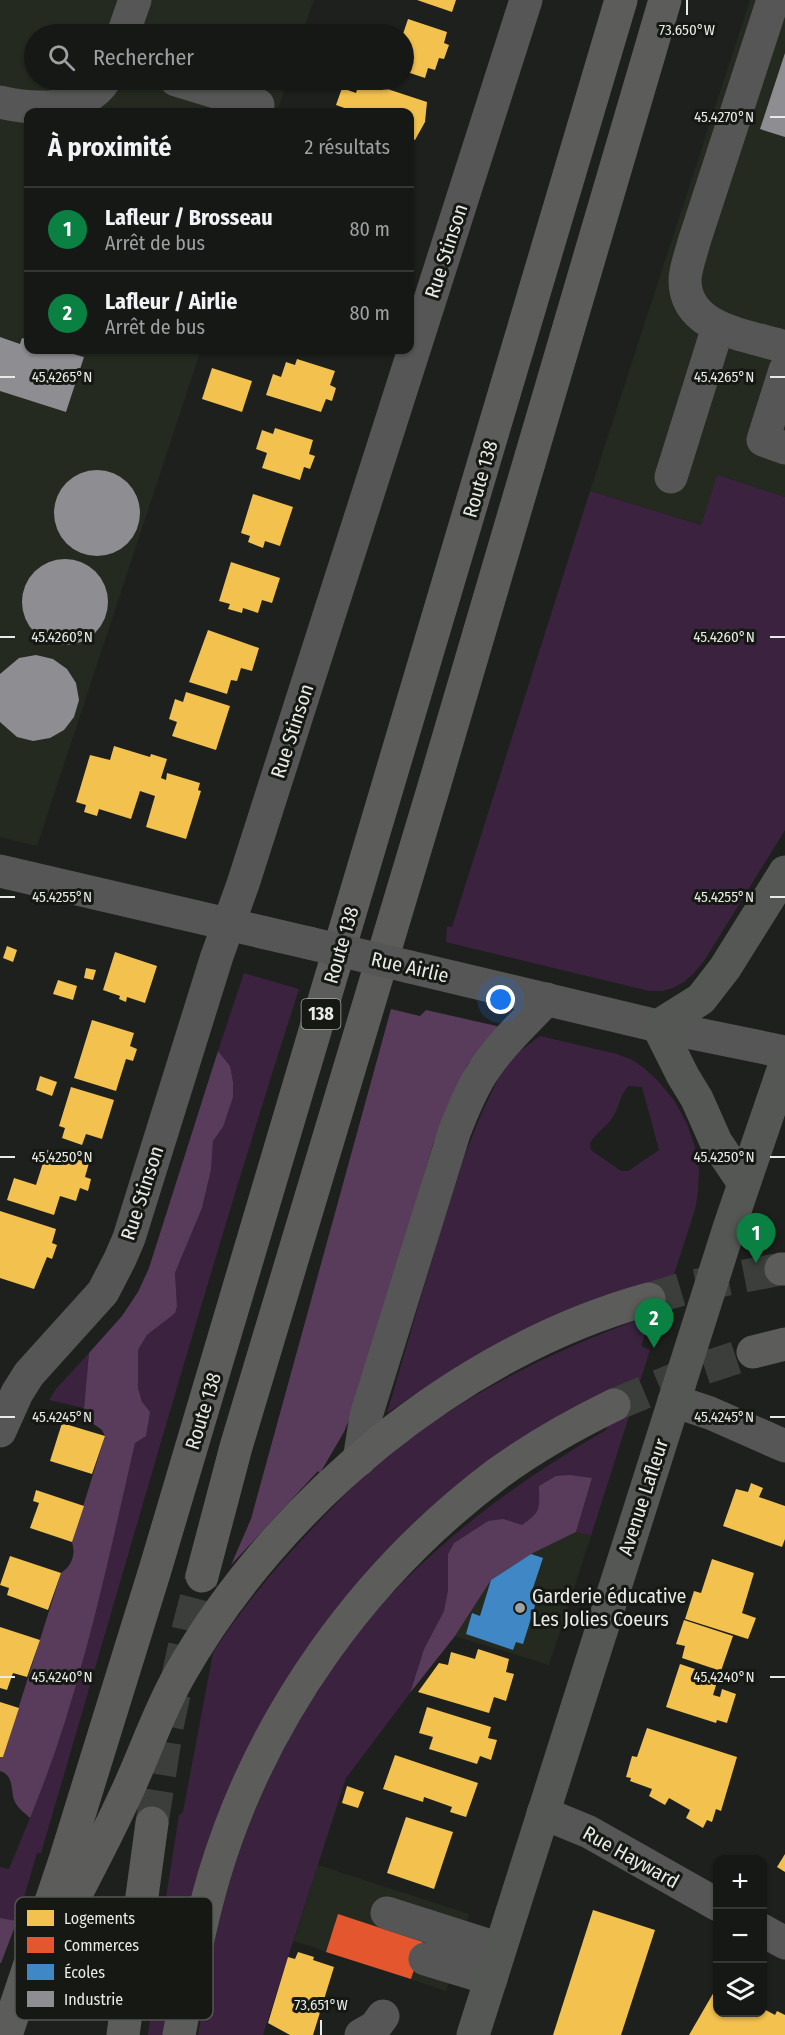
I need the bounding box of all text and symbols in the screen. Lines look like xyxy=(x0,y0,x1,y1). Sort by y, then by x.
text: 73.650°W xyxy=(659,21,715,39)
search box xyxy=(24,24,414,90)
icon: search xyxy=(45,41,78,74)
text: Rechercher xyxy=(93,44,194,71)
text: 45.4270°N xyxy=(694,108,754,126)
text: À proximité xyxy=(48,132,171,163)
text: 2 résultats xyxy=(305,135,390,159)
street label: Rue Stinson xyxy=(420,201,472,301)
text: Lafleur / Brosseau xyxy=(105,204,273,231)
text: 1 xyxy=(63,217,72,241)
text: 80 m xyxy=(350,217,390,241)
text: Arrêt de bus xyxy=(105,231,205,255)
text: Lafleur / Airlie xyxy=(105,288,237,315)
text: 2 xyxy=(63,301,72,325)
text: 80 m xyxy=(350,301,390,325)
text: Arrêt de bus xyxy=(105,315,205,339)
text: 45.4265°N xyxy=(32,368,92,386)
text: 45.4265°N xyxy=(694,368,754,386)
street label: Route 138 xyxy=(458,438,502,520)
text: 45.4260°N xyxy=(31,628,93,646)
text: 45.4260°N xyxy=(693,628,755,646)
street label: Rue Stinson xyxy=(266,681,318,781)
text: 45.4255°N xyxy=(32,888,92,906)
text: 45.4255°N xyxy=(694,888,754,906)
street label: Route 138 xyxy=(319,904,363,986)
street label: Rue Airlie xyxy=(369,946,451,988)
your location xyxy=(486,985,515,1014)
road number: 138 xyxy=(302,999,340,1029)
street label: Rue Stinson xyxy=(116,1143,168,1243)
text: 45.4250°N xyxy=(31,1148,93,1166)
text: 45.4250°N xyxy=(693,1148,755,1166)
pin: 1 xyxy=(736,1214,776,1263)
pin: 2 xyxy=(634,1298,674,1348)
street label: Route 138 xyxy=(180,1370,226,1452)
text: 45.4245°N xyxy=(32,1408,92,1426)
text: 45.4245°N xyxy=(694,1408,754,1426)
street label: Avenue Lafleur xyxy=(613,1436,673,1558)
place label: Garderie éducative Les Jolies Coeurs xyxy=(532,1584,686,1631)
marker: Garderie éducative Les Jolies Coeurs xyxy=(513,1601,527,1615)
text: 45.4240°N xyxy=(31,1668,93,1686)
text: 45.4240°N xyxy=(693,1668,755,1686)
street label: Rue Hayward xyxy=(579,1821,683,1893)
map controls xyxy=(713,1855,767,2017)
button: + xyxy=(713,1855,767,1909)
legend xyxy=(15,1897,213,2020)
text: Logements xyxy=(64,1909,135,1928)
button: − xyxy=(713,1909,767,1963)
text: Commerces xyxy=(64,1936,139,1955)
text: Écoles xyxy=(64,1963,105,1982)
button: layers xyxy=(713,1963,767,2017)
text: Industrie xyxy=(64,1990,123,2009)
text: 73.651°W xyxy=(294,1996,348,2014)

